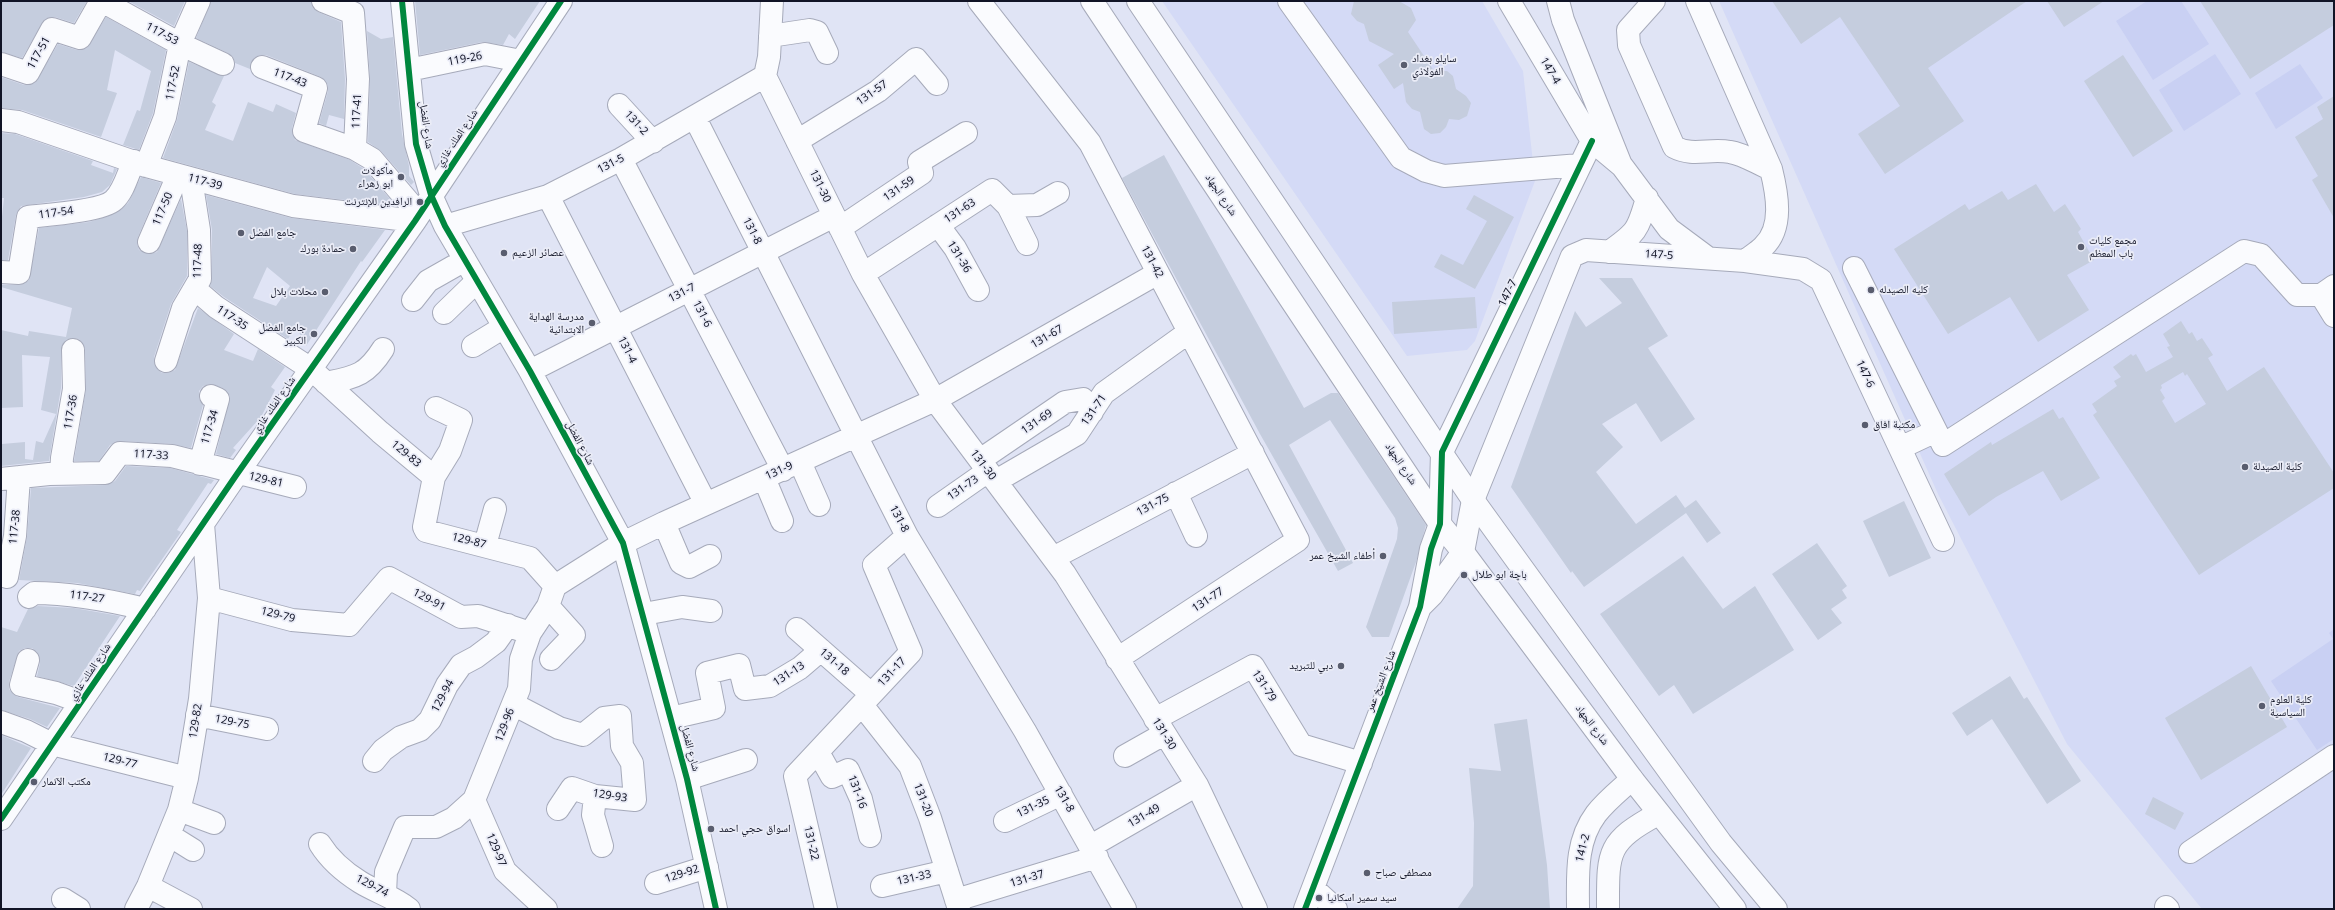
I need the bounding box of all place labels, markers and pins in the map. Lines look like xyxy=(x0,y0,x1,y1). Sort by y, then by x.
place label: سايلو بغداد الفولاذي xyxy=(1412,52,1456,78)
marker: سايلو بغداد الفولاذي xyxy=(1399,60,1409,70)
place label: مأكولات ابو زهراء xyxy=(358,164,393,190)
marker: مأكولات ابو زهراء xyxy=(396,172,406,182)
place label: الرافدين للإنترنت xyxy=(345,195,412,209)
marker: الرافدين للإنترنت xyxy=(415,197,425,207)
place label: جامع الفضل xyxy=(249,226,296,240)
marker: جامع الفضل xyxy=(236,228,246,238)
place label: مجمع كليات باب المعظم xyxy=(2089,234,2136,260)
place label: حمادة بورك xyxy=(300,242,345,256)
marker: مجمع كليات باب المعظم xyxy=(2076,242,2086,252)
marker: حمادة بورك xyxy=(348,244,358,254)
place label: عصائر الزعيم xyxy=(512,246,564,260)
marker: عصائر الزعيم xyxy=(499,248,509,258)
place label: كليه الصيدله xyxy=(1879,283,1928,297)
place label: محلات بلال xyxy=(270,285,317,299)
marker: كليه الصيدله xyxy=(1866,285,1876,295)
marker: محلات بلال xyxy=(320,287,330,297)
place label: مدرسة الهداية الابتدائية xyxy=(529,310,584,336)
marker: مدرسة الهداية الابتدائية xyxy=(587,318,597,328)
place label: جامع الفضل الكبير xyxy=(259,321,306,347)
marker: جامع الفضل الكبير xyxy=(309,329,319,339)
place label: مكتبة افاق xyxy=(1873,418,1915,432)
marker: مكتبة افاق xyxy=(1860,420,1870,430)
place label: كلية الصيدلة xyxy=(2253,460,2302,474)
marker: كلية الصيدلة xyxy=(2240,462,2250,472)
place label: أطفاء الشيخ عمر xyxy=(1309,549,1375,563)
marker: أطفاء الشيخ عمر xyxy=(1378,551,1388,561)
place label: باچة ابو طلال xyxy=(1472,568,1527,582)
marker: باچة ابو طلال xyxy=(1459,570,1469,580)
place label: دبي للتبريد xyxy=(1289,659,1333,673)
marker: دبي للتبريد xyxy=(1336,661,1346,671)
place label: كلية العلوم السياسية xyxy=(2270,693,2312,719)
marker: كلية العلوم السياسية xyxy=(2257,701,2267,711)
place label: مكتب الآنمار xyxy=(42,775,91,789)
marker: مكتب الآنمار xyxy=(29,777,39,787)
place label: اسواق حجي احمد xyxy=(719,822,791,836)
marker: اسواق حجي احمد xyxy=(706,824,716,834)
place label: مصطفى صباح xyxy=(1375,866,1432,880)
marker: مصطفى صباح xyxy=(1362,868,1372,878)
place label: سيد سمير اسكانيا xyxy=(1327,891,1397,905)
marker: سيد سمير اسكانيا xyxy=(1314,893,1324,903)

